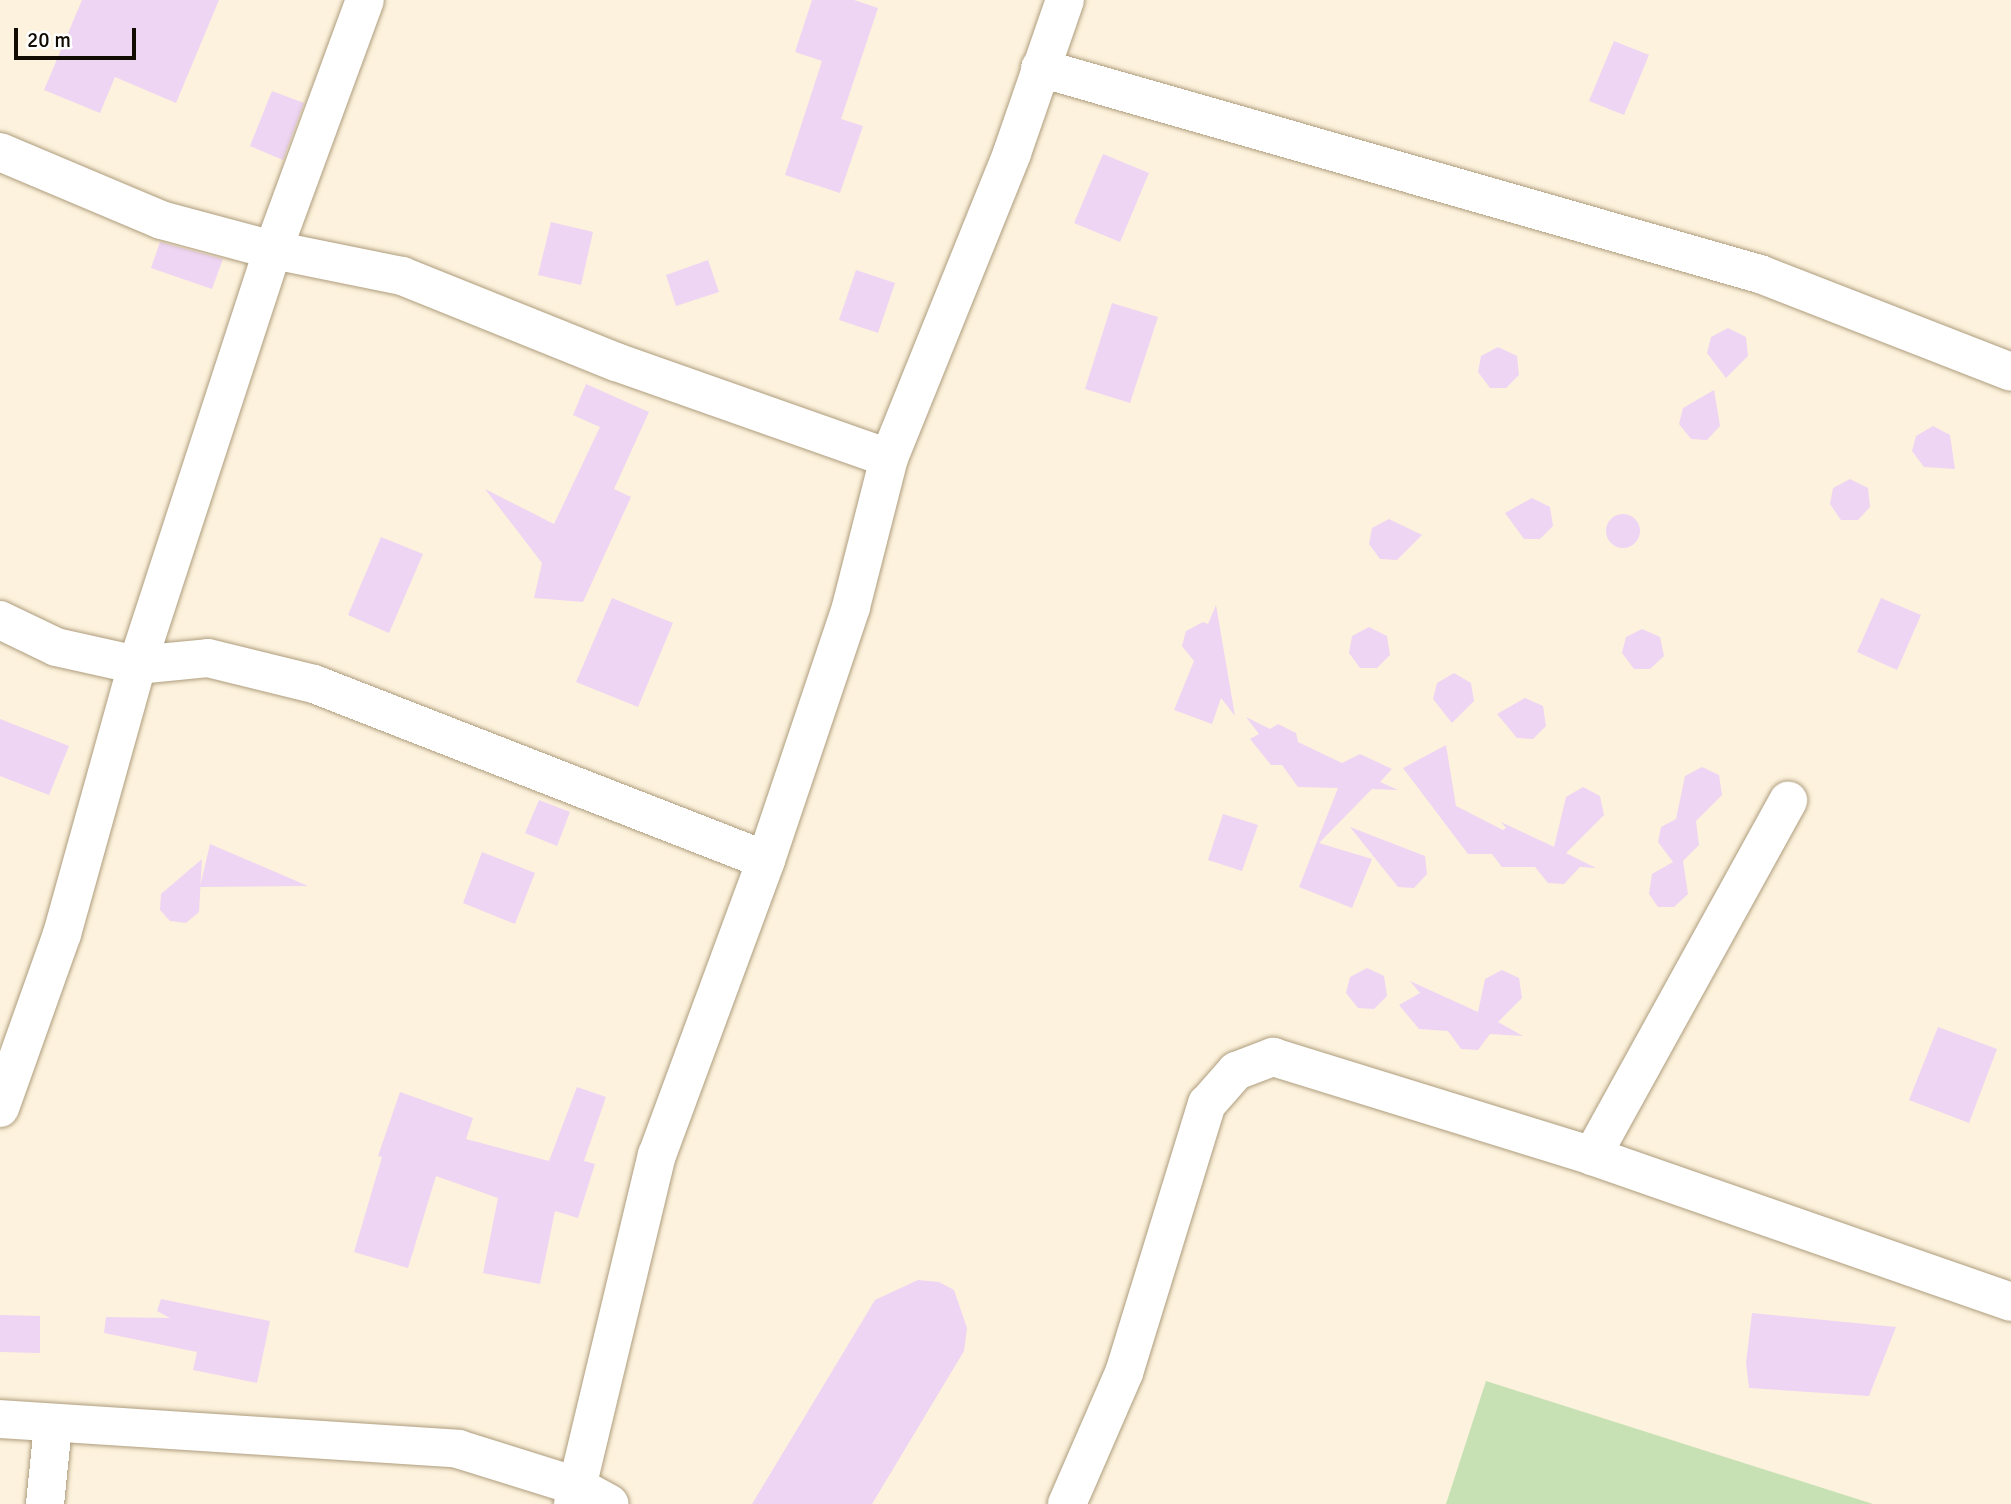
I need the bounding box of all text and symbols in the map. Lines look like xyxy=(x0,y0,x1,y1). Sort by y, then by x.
scale bar xyxy=(18,14,140,58)
text: 20 m xyxy=(27,27,71,53)

